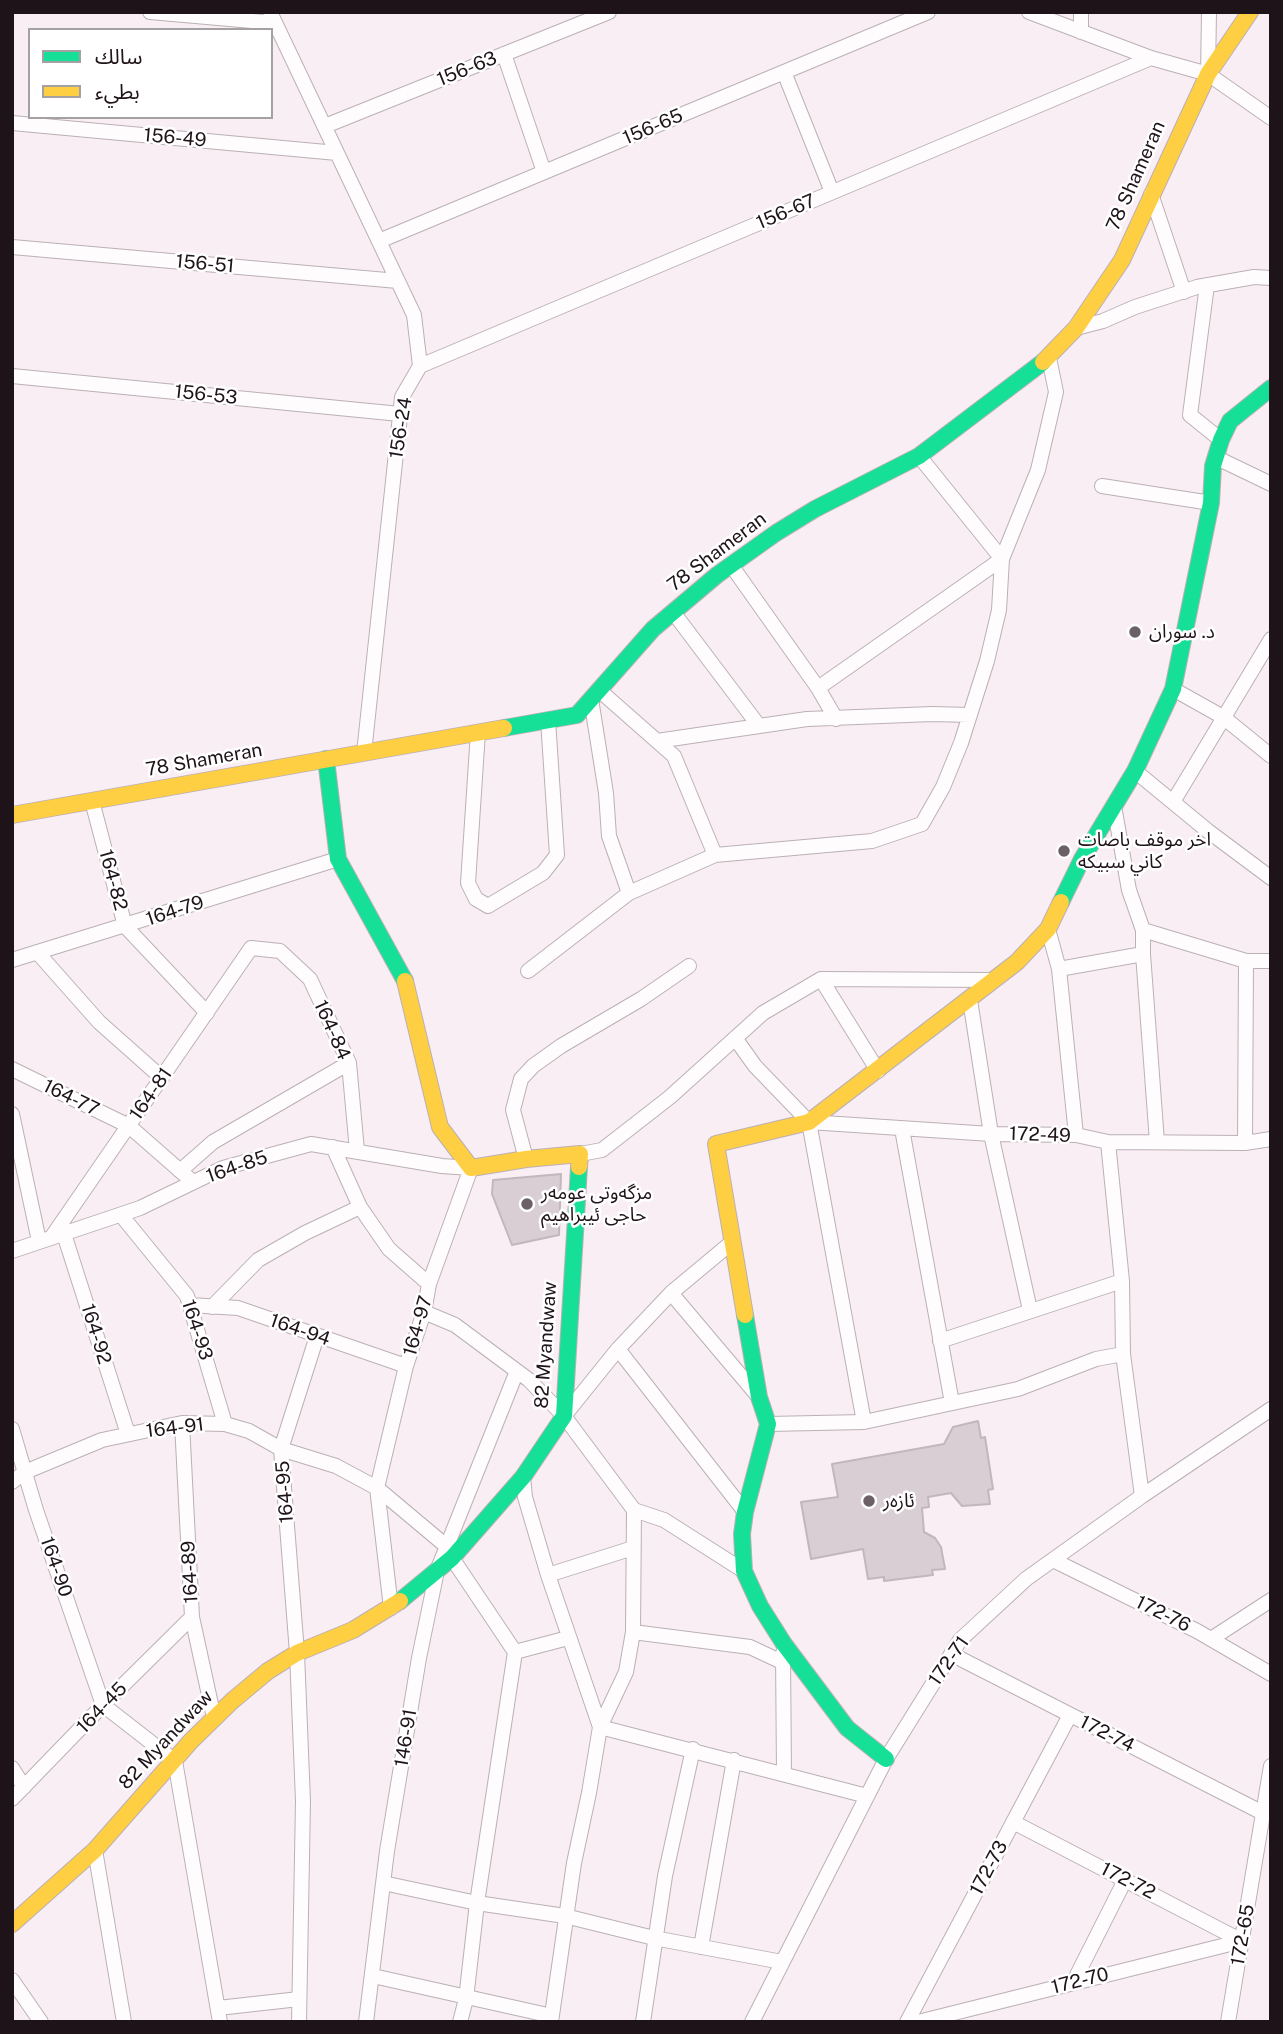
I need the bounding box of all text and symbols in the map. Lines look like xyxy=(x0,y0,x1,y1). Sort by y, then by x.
legend xyxy=(28,28,273,119)
text: سالك xyxy=(95,44,142,69)
street label: 156-63 xyxy=(434,47,500,91)
text: بطيء xyxy=(95,79,140,104)
street label: 156-65 xyxy=(620,104,686,150)
street label: 78 Shameran xyxy=(1102,118,1170,234)
street label: 156-49 xyxy=(143,124,207,152)
street label: 156-67 xyxy=(753,189,819,235)
street label: 156-51 xyxy=(175,250,235,278)
street label: 156-53 xyxy=(173,380,239,410)
street label: 156-24 xyxy=(385,396,417,460)
street label: 78 Shameran xyxy=(663,507,771,597)
place label: د. سوران xyxy=(1149,621,1215,643)
marker: د. سوران xyxy=(1127,624,1143,640)
street label: 78 Shameran xyxy=(144,739,264,781)
place label: اخر موقف باصات كاني سبيكه xyxy=(1078,829,1211,873)
marker: اخر موقف باصات كاني سبيكه xyxy=(1056,843,1072,859)
street label: 164-82 xyxy=(94,847,132,913)
street label: 164-79 xyxy=(143,891,207,931)
street label: 164-84 xyxy=(309,997,355,1063)
street label: 164-81 xyxy=(125,1063,177,1125)
street label: 164-77 xyxy=(39,1075,103,1121)
street label: 172-49 xyxy=(1009,1123,1071,1147)
street label: 164-85 xyxy=(203,1146,271,1188)
place label: مزگەوتی عومەر حاجی ئیبراهیم xyxy=(541,1182,652,1226)
marker: مزگەوتی عومەر حاجی ئیبراهیم xyxy=(519,1196,535,1212)
street label: 82 Myandwaw xyxy=(530,1281,562,1409)
street label: 164-97 xyxy=(399,1293,437,1359)
street label: 164-93 xyxy=(177,1297,217,1363)
street label: 164-92 xyxy=(76,1301,116,1367)
street label: 164-94 xyxy=(267,1309,333,1351)
street label: 164-91 xyxy=(145,1413,205,1443)
street label: 164-95 xyxy=(271,1460,299,1524)
place label: ئازەر xyxy=(883,1490,915,1512)
marker: ئازەر xyxy=(861,1493,877,1509)
street label: 164-90 xyxy=(35,1534,77,1600)
street label: 164-89 xyxy=(177,1540,203,1604)
street label: 172-76 xyxy=(1132,1591,1194,1637)
street label: 172-71 xyxy=(924,1632,974,1690)
street label: 164-45 xyxy=(72,1678,132,1738)
street label: 82 Myandwaw xyxy=(114,1686,218,1794)
street label: 146-91 xyxy=(390,1707,422,1769)
street label: 172-74 xyxy=(1076,1711,1138,1757)
street label: 172-73 xyxy=(965,1837,1013,1899)
street label: 172-72 xyxy=(1097,1858,1159,1904)
street label: 172-65 xyxy=(1226,1903,1260,1967)
street label: 172-70 xyxy=(1049,1963,1111,1999)

